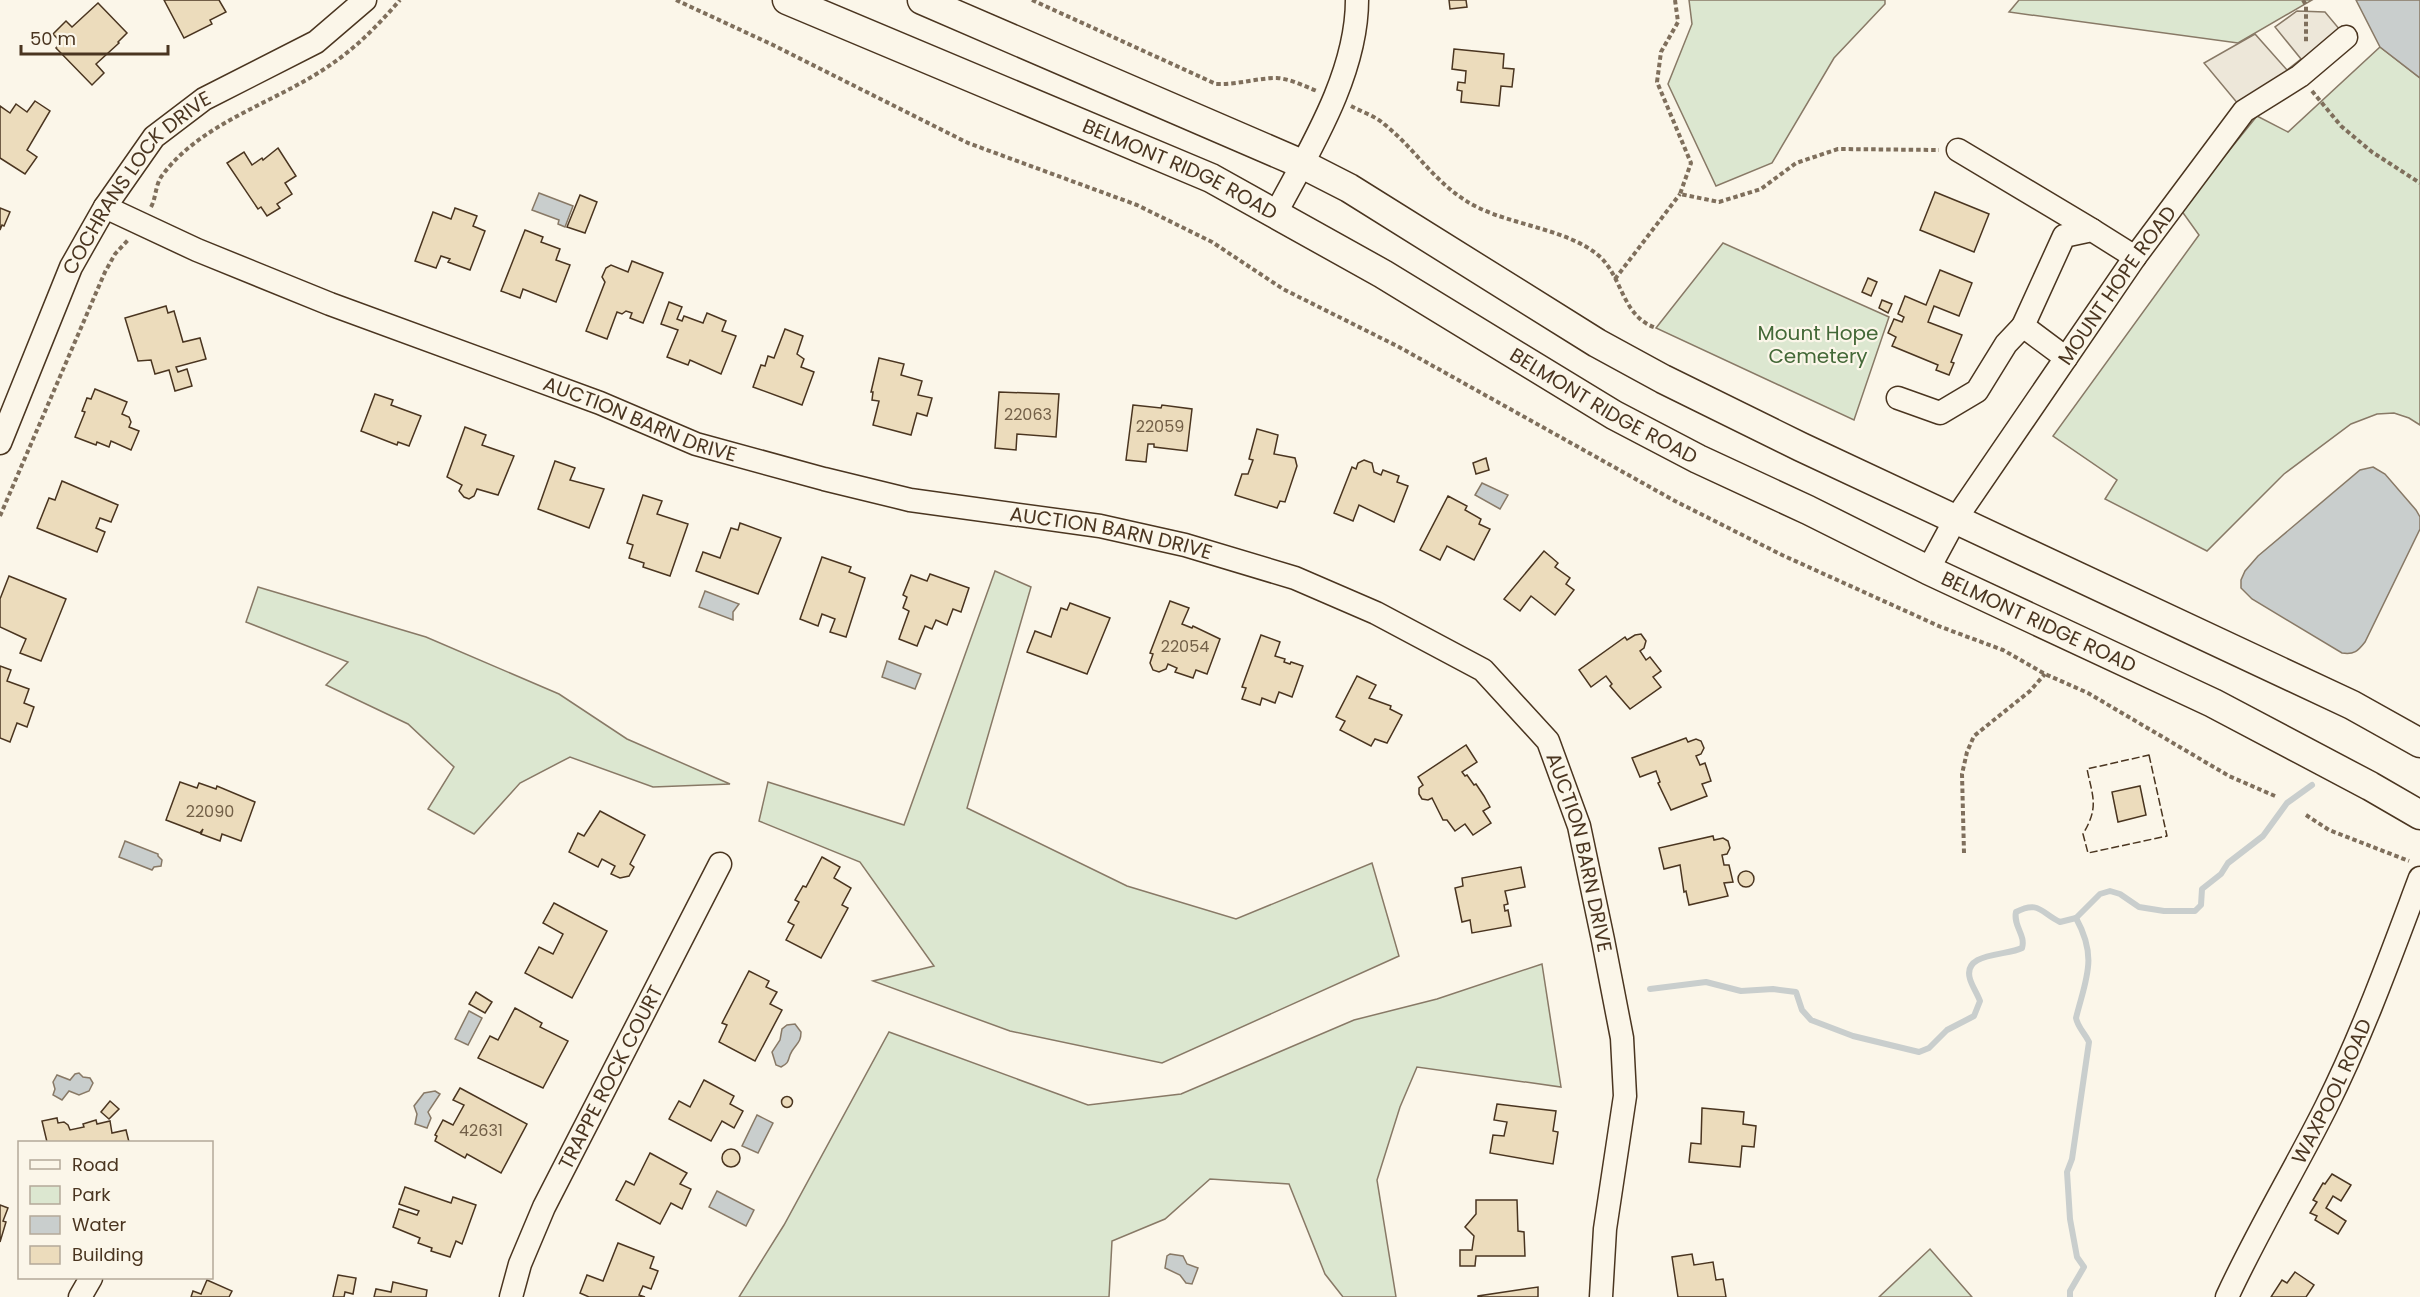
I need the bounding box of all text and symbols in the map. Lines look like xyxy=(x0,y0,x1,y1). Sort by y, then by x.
scale bar xyxy=(21,18,168,56)
text: 50 m xyxy=(30,26,76,51)
street label: COCHRANS LOCK DRIVE xyxy=(56,84,215,280)
street label: BELMONT RIDGE ROAD xyxy=(1078,112,1283,226)
street label: MOUNT HOPE ROAD xyxy=(2051,200,2183,371)
park label: Mount Hope Cemetery xyxy=(1758,319,1878,370)
street label: BELMONT RIDGE ROAD xyxy=(1505,341,1703,470)
street label: AUCTION BARN DRIVE xyxy=(539,369,740,469)
house number: 22063 xyxy=(1004,403,1052,426)
house number: 22059 xyxy=(1136,415,1184,438)
street label: AUCTION BARN DRIVE xyxy=(1008,500,1216,566)
street label: BELMONT RIDGE ROAD xyxy=(1937,564,2141,679)
house number: 22054 xyxy=(1161,635,1209,658)
street label: AUCTION BARN DRIVE xyxy=(1539,749,1619,955)
house number: 22090 xyxy=(186,800,234,823)
street label: TRAPPE ROCK COURT xyxy=(552,980,670,1174)
street label: WAXPOOL ROAD xyxy=(2285,1014,2378,1169)
house number: 42631 xyxy=(459,1119,503,1142)
legend xyxy=(18,1141,213,1279)
text: Road xyxy=(72,1152,119,1177)
text: Park xyxy=(72,1182,111,1207)
text: Water xyxy=(72,1212,126,1237)
text: Building xyxy=(72,1242,144,1267)

